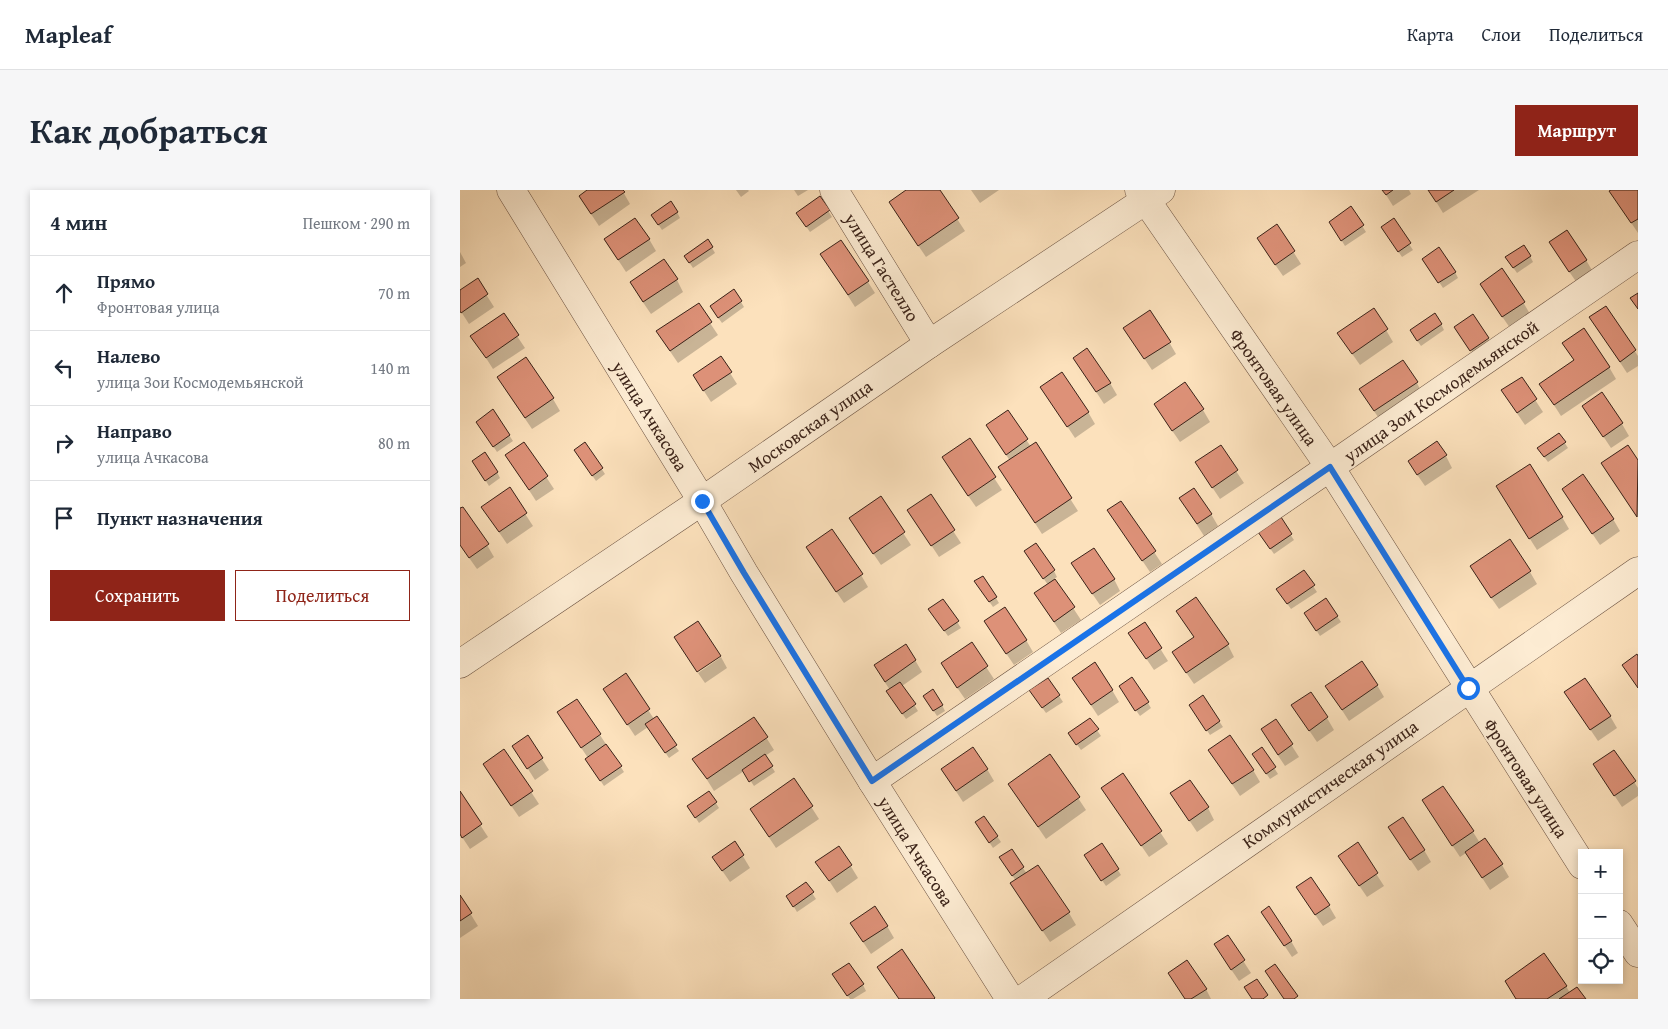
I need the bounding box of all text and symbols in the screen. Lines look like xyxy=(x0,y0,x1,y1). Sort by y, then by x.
text: Mapleaf xyxy=(25,17,112,52)
text: Карта xyxy=(1407,21,1454,48)
text: Слои xyxy=(1482,21,1521,48)
text: Поделиться xyxy=(1549,21,1643,48)
text: Как добраться xyxy=(30,105,268,156)
button: Маршрут xyxy=(1515,105,1638,156)
street label: улица Гастелло xyxy=(837,206,926,327)
text: 4 мин xyxy=(50,207,107,238)
text: Пешком · 290 m xyxy=(303,211,410,235)
text: Прямо xyxy=(97,267,155,295)
icon: ahead xyxy=(50,279,78,307)
text: 70 m xyxy=(378,281,410,305)
text: Фронтовая улица xyxy=(97,295,220,319)
street label: улица Зои Космодемьянской xyxy=(1337,313,1544,469)
street label: Фронтовая улица xyxy=(1223,323,1325,452)
text: Налево xyxy=(97,342,160,370)
icon: left xyxy=(50,354,78,382)
street label: улица Ачкасова xyxy=(605,355,695,477)
text: 140 m xyxy=(370,356,410,380)
text: улица Зои Космодемьянской xyxy=(97,370,304,394)
street label: Московская улица xyxy=(742,373,878,479)
text: Направо xyxy=(97,417,172,445)
icon: right xyxy=(50,429,78,457)
text: 80 m xyxy=(378,431,410,455)
text: улица Ачкасова xyxy=(97,445,209,469)
route end xyxy=(691,490,714,513)
icon: arrive xyxy=(50,504,78,532)
text: Пункт назначения xyxy=(97,504,263,532)
button: Сохранить xyxy=(50,570,225,621)
button: Поделиться xyxy=(235,570,410,621)
route start xyxy=(1457,677,1480,700)
street label: Коммунистическая улица xyxy=(1237,713,1424,855)
street label: Фронтовая улица xyxy=(1477,713,1575,844)
street label: улица Ачкасова xyxy=(871,790,961,912)
map controls xyxy=(1578,849,1623,984)
button: + xyxy=(1578,849,1623,894)
button: − xyxy=(1578,894,1623,939)
button: locate xyxy=(1578,939,1623,984)

